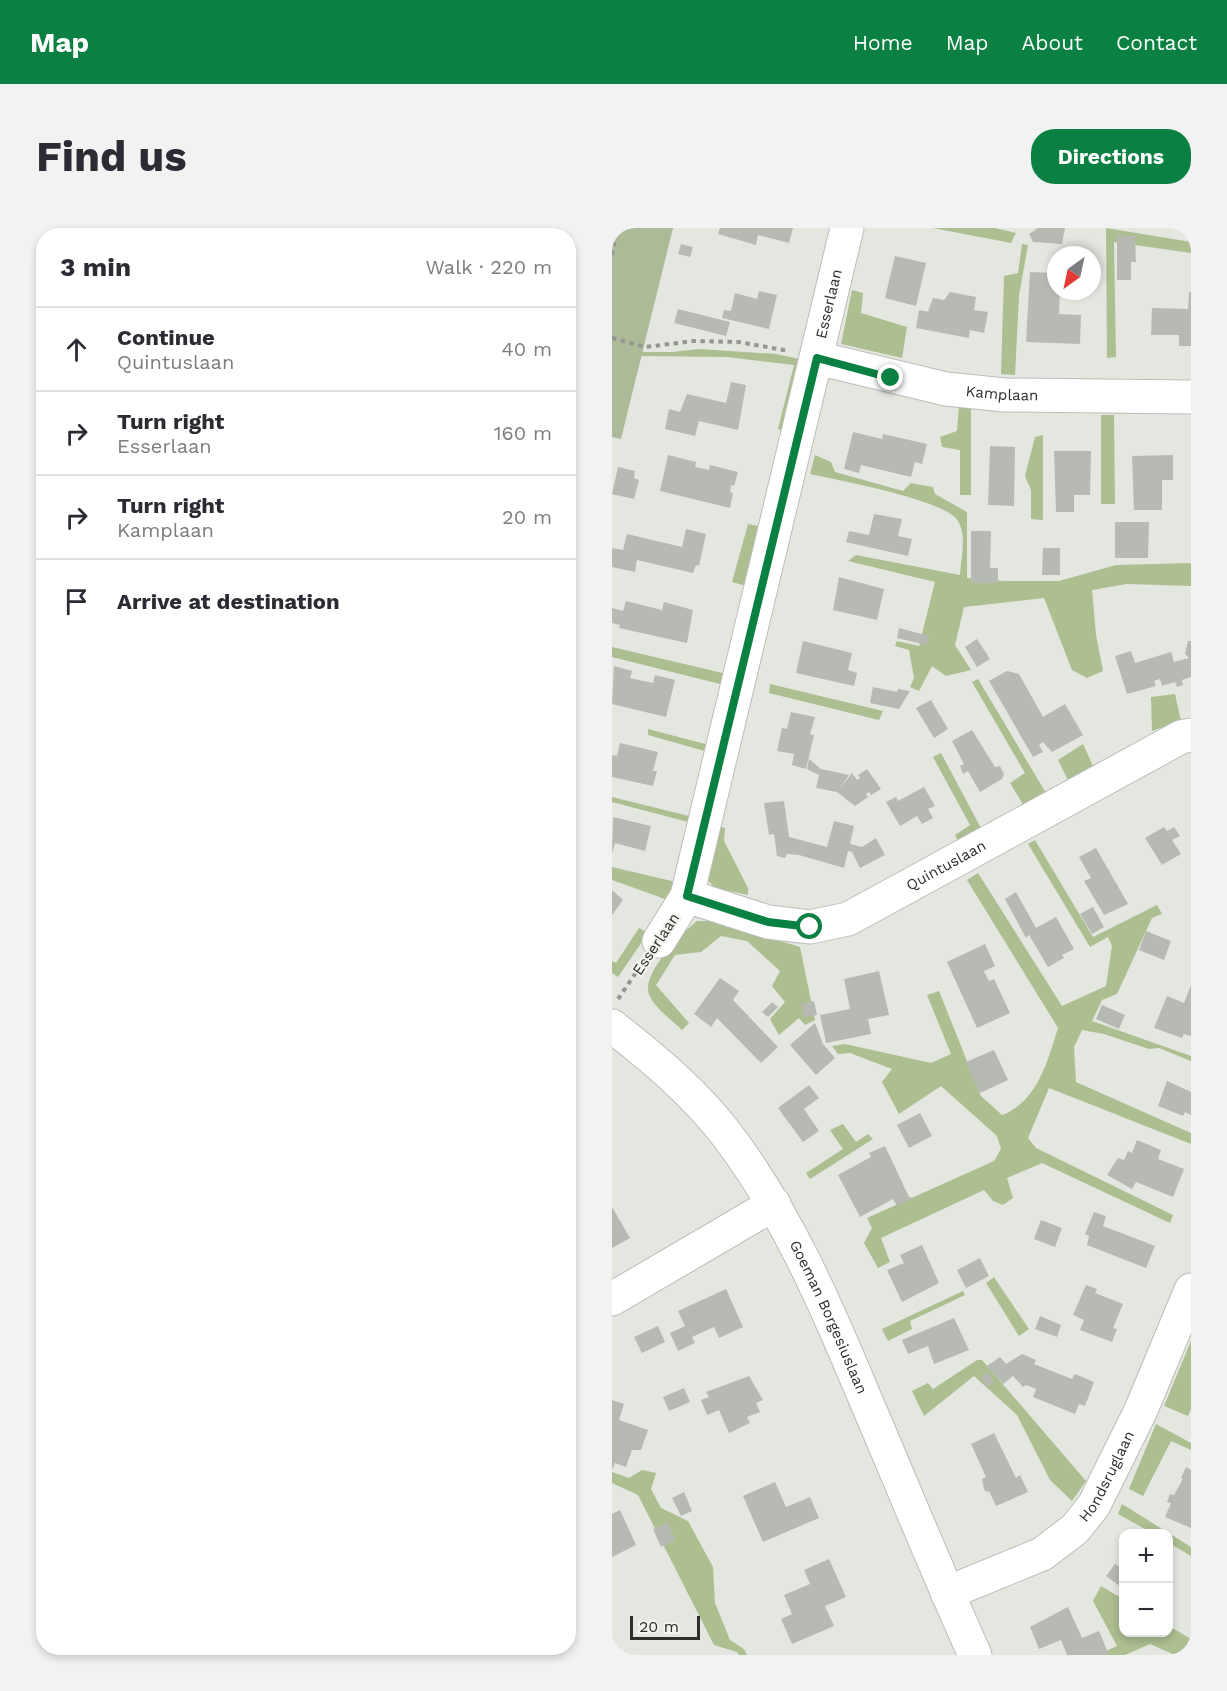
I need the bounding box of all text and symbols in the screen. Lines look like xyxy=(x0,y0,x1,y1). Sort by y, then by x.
text: Map xyxy=(30,26,89,59)
text: Home xyxy=(853,30,913,55)
text: Map xyxy=(946,30,989,55)
text: About xyxy=(1022,30,1083,55)
text: Contact xyxy=(1116,30,1197,55)
button: Directions xyxy=(1031,129,1191,184)
text: Find us xyxy=(36,132,187,181)
north arrow xyxy=(1047,246,1101,300)
text: 3 min xyxy=(60,252,131,282)
text: Walk · 220 m xyxy=(425,255,552,279)
street label: Esserlaan xyxy=(812,267,846,340)
text: Continue xyxy=(117,325,215,350)
icon: ahead xyxy=(60,333,93,366)
text: 40 m xyxy=(501,337,552,361)
text: Quintuslaan xyxy=(117,350,234,374)
route end xyxy=(877,364,903,390)
street label: Kamplaan xyxy=(965,382,1038,404)
text: Turn right xyxy=(117,409,224,434)
icon: right xyxy=(60,417,93,450)
text: 160 m xyxy=(494,421,552,445)
text: Esserlaan xyxy=(117,434,212,458)
text: Turn right xyxy=(117,493,224,518)
icon: right xyxy=(60,501,93,534)
text: 20 m xyxy=(502,505,552,529)
text: Kamplaan xyxy=(117,518,214,542)
icon: arrive xyxy=(60,585,93,618)
text: Arrive at destination xyxy=(117,589,340,614)
street label: Quintuslaan xyxy=(903,836,989,894)
street label: Esserlaan xyxy=(629,910,683,978)
route start xyxy=(796,913,822,939)
street label: Goeman Borgesiuslaan xyxy=(786,1237,871,1397)
street label: Hondsruglaan xyxy=(1075,1428,1138,1526)
map controls xyxy=(1119,1529,1173,1637)
button: + xyxy=(1119,1529,1173,1583)
button: − xyxy=(1119,1583,1173,1637)
scale bar xyxy=(630,1613,700,1640)
text: 20 m xyxy=(639,1617,679,1636)

